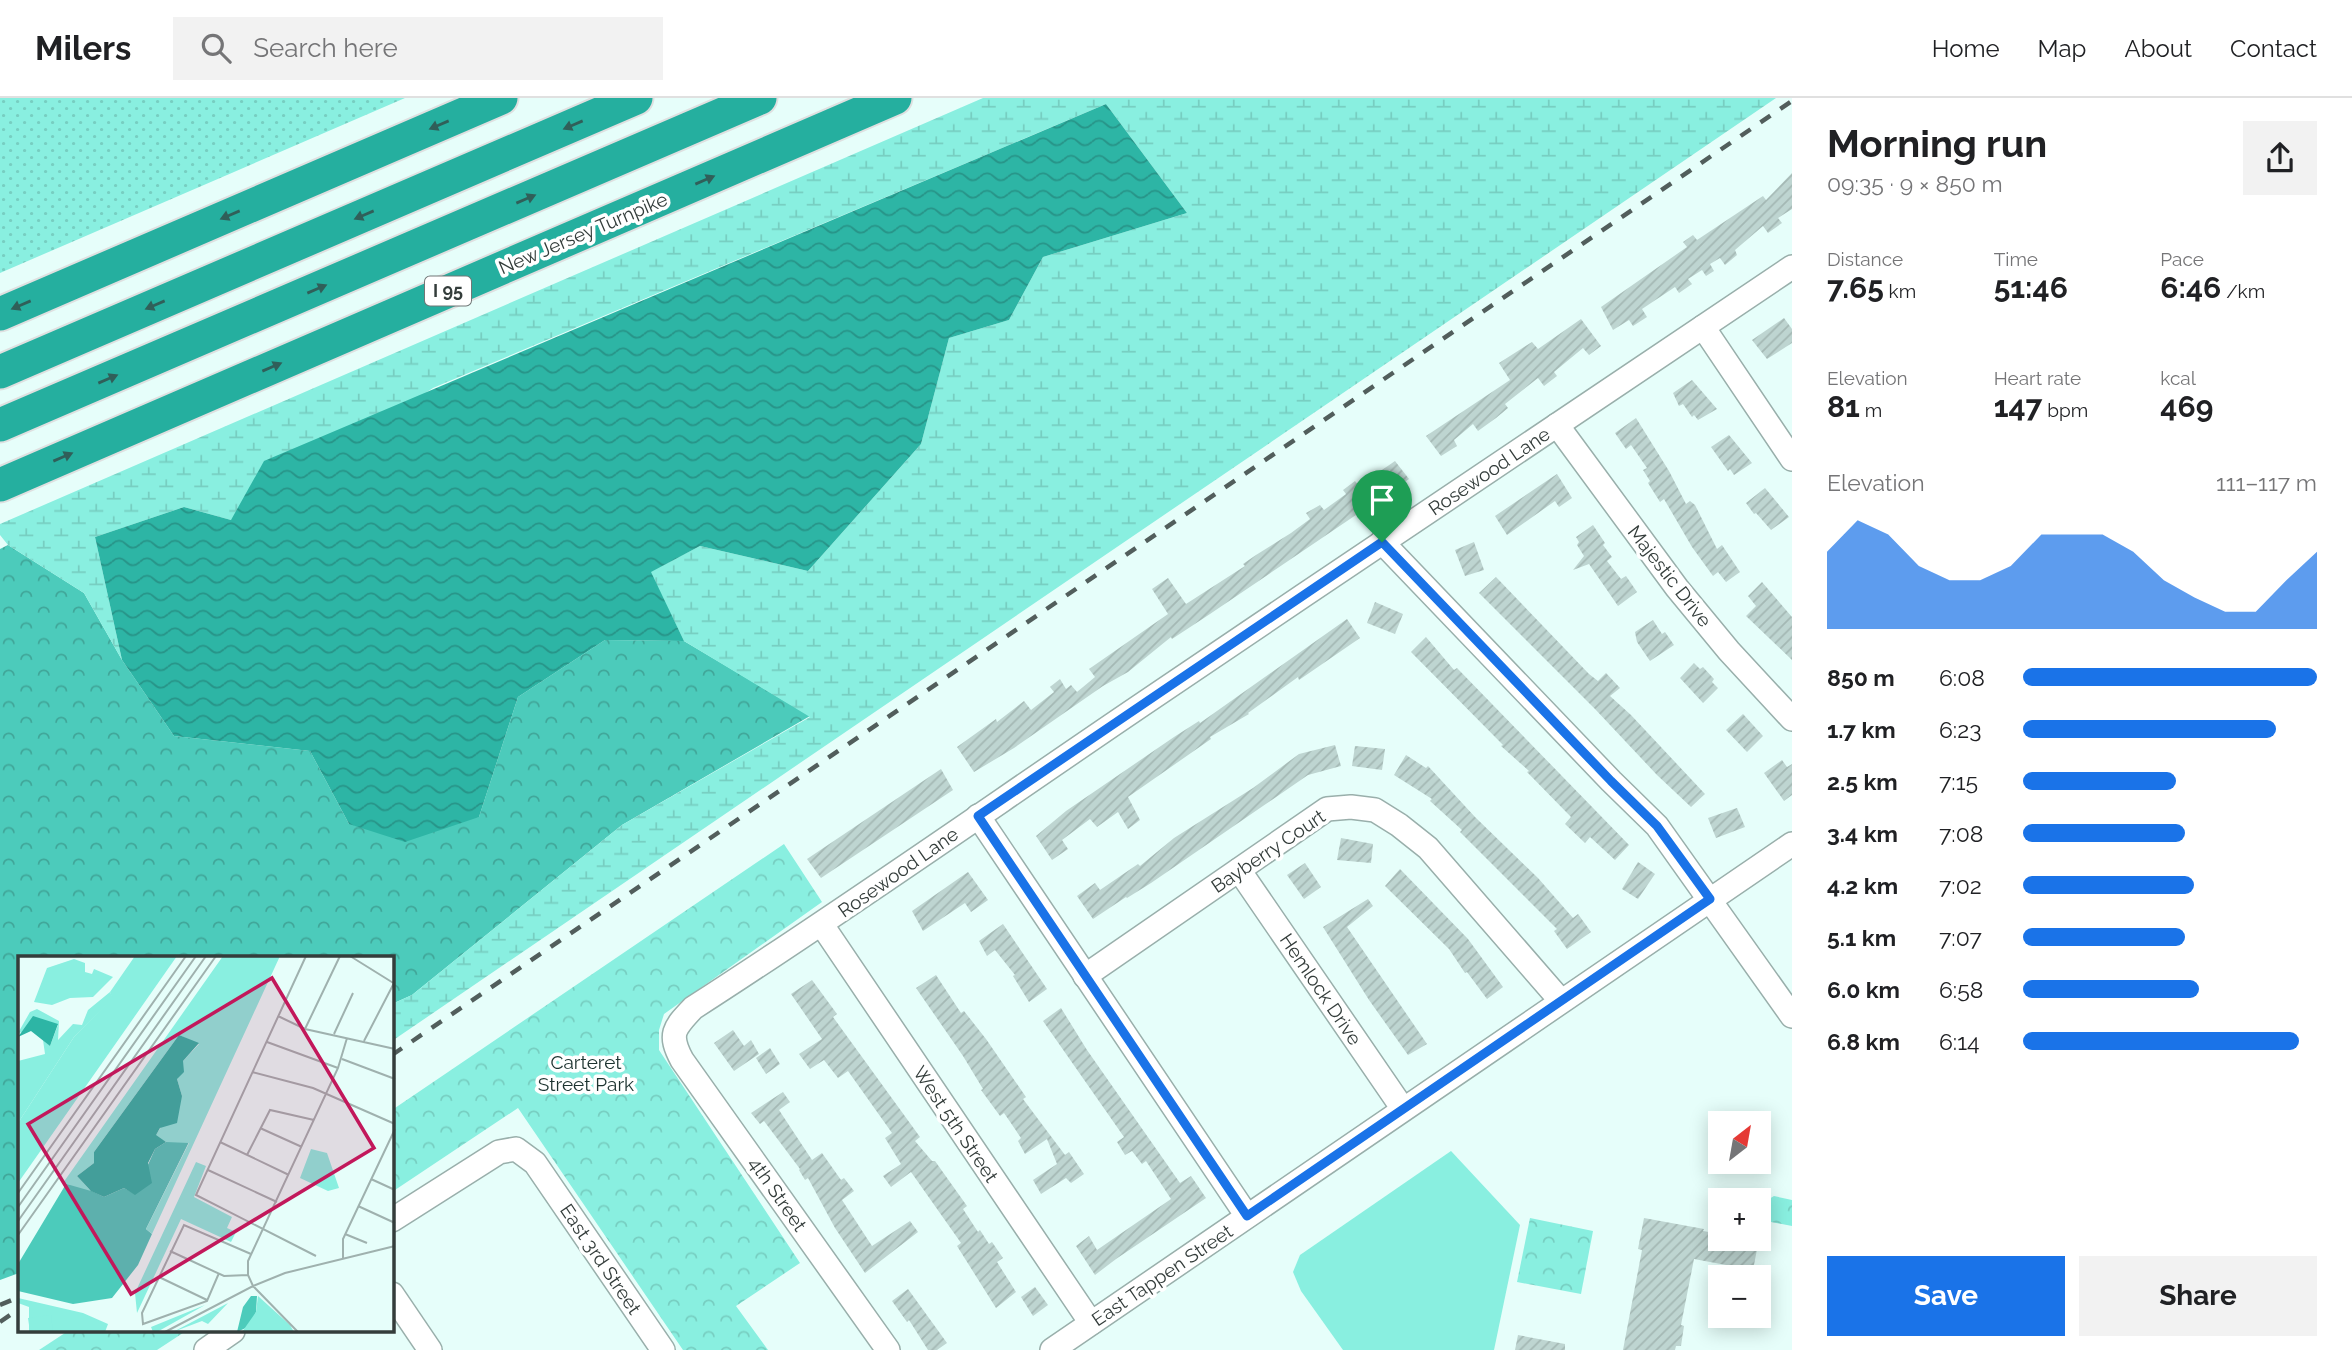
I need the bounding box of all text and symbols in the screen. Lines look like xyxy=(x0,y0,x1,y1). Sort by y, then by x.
search box xyxy=(173,17,663,80)
text: Milers xyxy=(35,29,131,68)
icon: search xyxy=(197,29,235,67)
text: Search here xyxy=(253,33,398,63)
text: Home xyxy=(1932,34,2000,63)
text: Map xyxy=(2038,34,2086,63)
text: About xyxy=(2124,34,2192,63)
text: Contact xyxy=(2230,34,2317,63)
one-way arrow xyxy=(563,119,583,131)
one-way arrow xyxy=(428,120,449,131)
text: Morning run xyxy=(1827,121,2047,166)
button: share xyxy=(2243,121,2317,195)
text: 09:35 · 9 × 850 m xyxy=(1827,170,2003,197)
one-way arrow xyxy=(695,174,716,185)
street label: New Jersey Turnpike xyxy=(495,187,671,279)
one-way arrow xyxy=(515,193,536,204)
one-way arrow xyxy=(354,209,374,221)
one-way arrow xyxy=(219,210,240,221)
text: Distance xyxy=(1827,248,1903,270)
text: Time xyxy=(1994,248,2038,270)
text: Pace xyxy=(2160,248,2204,270)
text: 7.65 xyxy=(1827,270,1884,305)
text: 51:46 xyxy=(1994,270,2068,305)
text: 6:46 xyxy=(2160,270,2221,305)
road number: I 95 xyxy=(425,276,471,306)
text: km xyxy=(1884,280,1916,302)
text: /km xyxy=(2221,280,2265,302)
one-way arrow xyxy=(306,283,327,294)
one-way arrow xyxy=(145,299,165,311)
one-way arrow xyxy=(10,300,31,311)
one-way arrow xyxy=(261,361,282,372)
text: Elevation xyxy=(1827,367,1908,389)
text: Heart rate xyxy=(1994,367,2081,389)
text: kcal xyxy=(2160,367,2196,389)
one-way arrow xyxy=(97,373,118,384)
text: 81 xyxy=(1827,389,1860,424)
text: 147 xyxy=(1994,389,2042,424)
text: 469 xyxy=(2160,389,2213,424)
text: m xyxy=(1860,399,1882,421)
text: bpm xyxy=(2042,399,2088,421)
street label: Rosewood Lane xyxy=(1424,422,1554,520)
one-way arrow xyxy=(52,452,73,463)
text: Elevation xyxy=(1827,469,1925,496)
text: 111–117 m xyxy=(2216,469,2317,496)
pin xyxy=(1352,470,1412,542)
icon: arrive xyxy=(1363,481,1401,519)
street label: Majestic Drive xyxy=(1624,521,1716,631)
text: 850 m xyxy=(1827,664,1895,691)
text: 6:08 xyxy=(1939,664,1985,691)
text: 1.7 km xyxy=(1827,716,1896,743)
text: 6:23 xyxy=(1939,716,1981,743)
text: 2.5 km xyxy=(1827,768,1898,795)
text: 7:15 xyxy=(1939,768,1978,795)
street label: Bayberry Court xyxy=(1207,804,1330,897)
text: 3.4 km xyxy=(1827,820,1898,847)
text: 7:08 xyxy=(1939,820,1983,847)
street label: Rosewood Lane xyxy=(834,822,962,922)
text: 4.2 km xyxy=(1827,872,1898,899)
text: 7:02 xyxy=(1939,872,1982,899)
text: 5.1 km xyxy=(1827,924,1896,951)
text: 7:07 xyxy=(1939,924,1982,951)
street label: Hemlock Drive xyxy=(1276,929,1366,1049)
inset map xyxy=(18,956,394,1332)
text: 6.0 km xyxy=(1827,976,1900,1003)
text: 6:58 xyxy=(1939,976,1983,1003)
text: 6.8 km xyxy=(1827,1028,1900,1055)
text: 6:14 xyxy=(1939,1028,1980,1055)
park label: Carteret Street Park xyxy=(538,1051,634,1095)
street label: West 5th Street xyxy=(909,1062,1003,1187)
north arrow xyxy=(1708,1111,1771,1174)
map controls xyxy=(1708,1111,1771,1328)
street label: 4th Street xyxy=(745,1153,812,1236)
button: + xyxy=(1708,1188,1771,1251)
street label: East 3rd Street xyxy=(556,1200,646,1319)
street label: East Tappen Street xyxy=(1088,1219,1237,1330)
button: Save xyxy=(1827,1256,2065,1336)
button: Share xyxy=(2079,1256,2317,1336)
button: − xyxy=(1708,1265,1771,1328)

